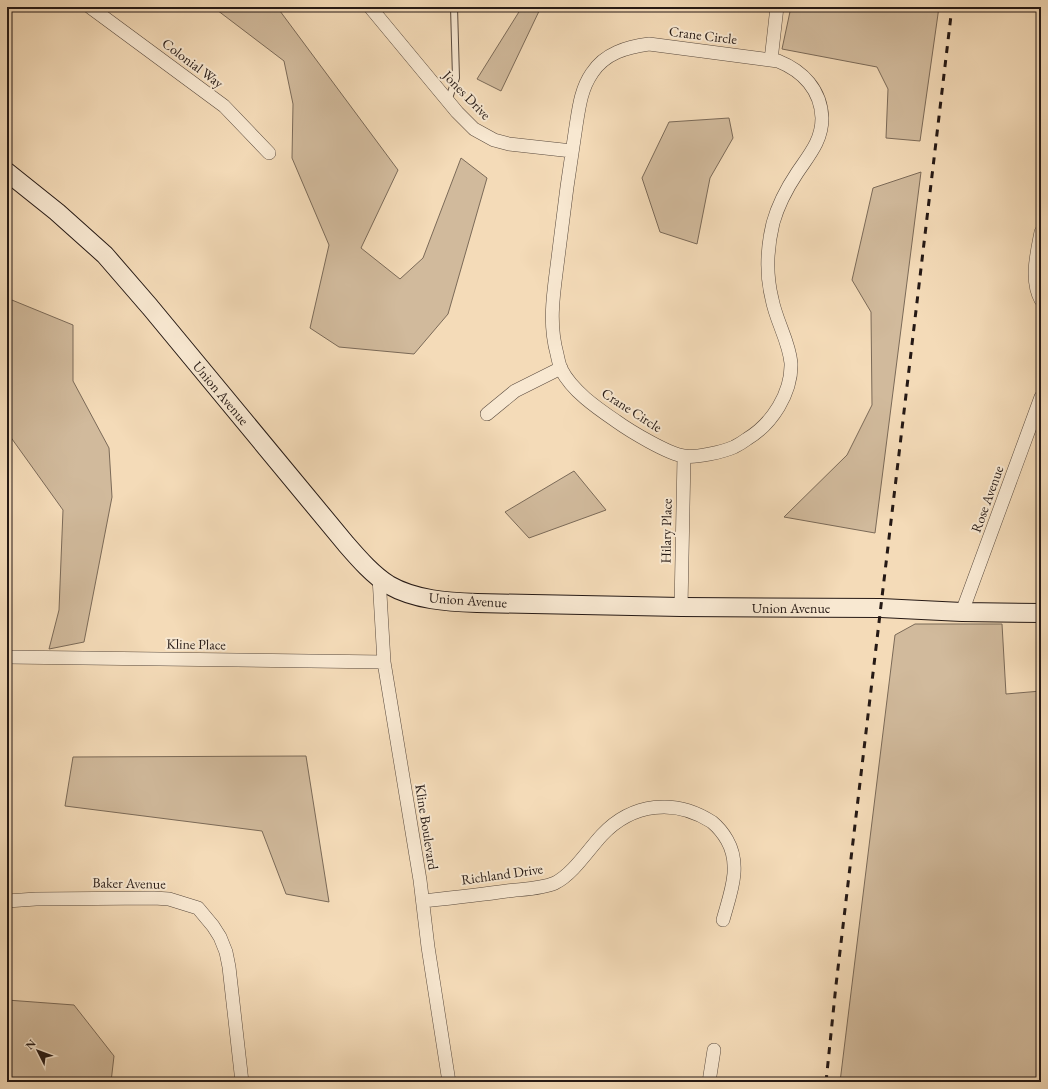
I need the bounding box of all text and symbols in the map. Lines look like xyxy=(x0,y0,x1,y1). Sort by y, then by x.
street label: Crane Circle xyxy=(668,22,739,48)
street label: Colonial Way xyxy=(159,34,228,93)
street label: Jones Drive xyxy=(438,66,495,124)
street label: Union Avenue xyxy=(189,357,253,429)
street label: Crane Circle xyxy=(598,384,666,436)
street label: Rose Avenue xyxy=(967,463,1008,535)
street label: Hilary Place xyxy=(656,498,676,564)
street label: Union Avenue xyxy=(428,588,508,612)
street label: Union Avenue xyxy=(752,599,831,617)
street label: Kline Place xyxy=(166,634,226,654)
street label: Kline Boulevard xyxy=(411,783,443,872)
street label: Richland Drive xyxy=(460,859,545,889)
street label: Baker Avenue xyxy=(92,873,166,893)
north arrow xyxy=(18,1031,58,1071)
text: N xyxy=(22,1036,39,1052)

